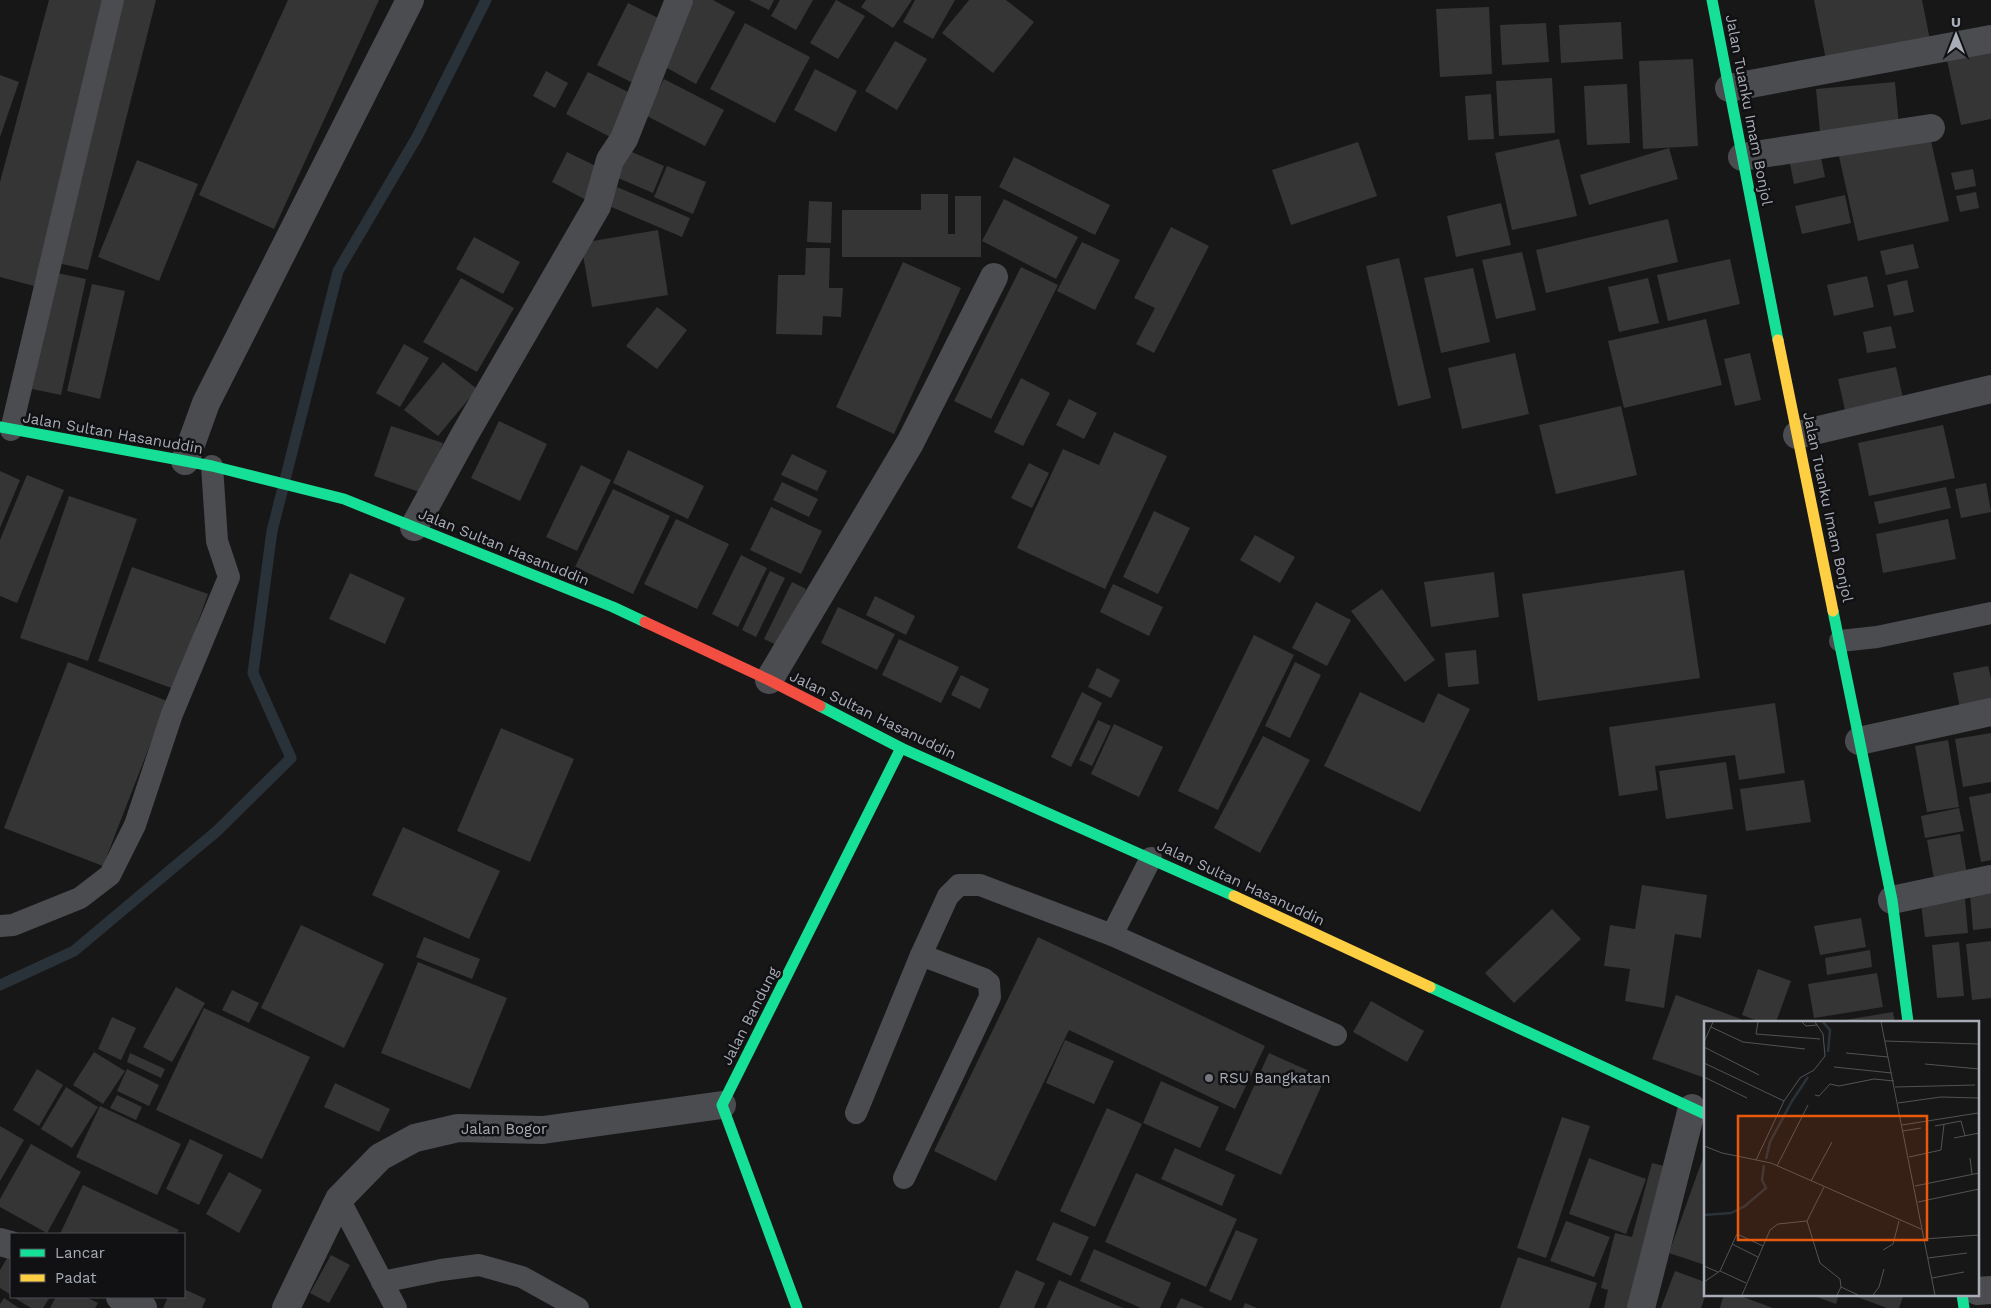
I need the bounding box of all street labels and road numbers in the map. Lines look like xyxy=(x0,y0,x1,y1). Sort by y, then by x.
street label: Jalan Tuanku Imam Bonjol xyxy=(1722,13,1776,207)
street label: Jalan Sultan Hasanuddin xyxy=(21,408,205,458)
street label: Jalan Tuanku Imam Bonjol xyxy=(1799,410,1857,604)
street label: Jalan Sultan Hasanuddin xyxy=(416,504,592,590)
street label: Jalan Sultan Hasanuddin xyxy=(787,667,959,763)
street label: Jalan Sultan Hasanuddin xyxy=(1154,836,1328,930)
street label: Jalan Bandung xyxy=(718,964,782,1068)
street label: Jalan Bogor xyxy=(461,1120,547,1138)

